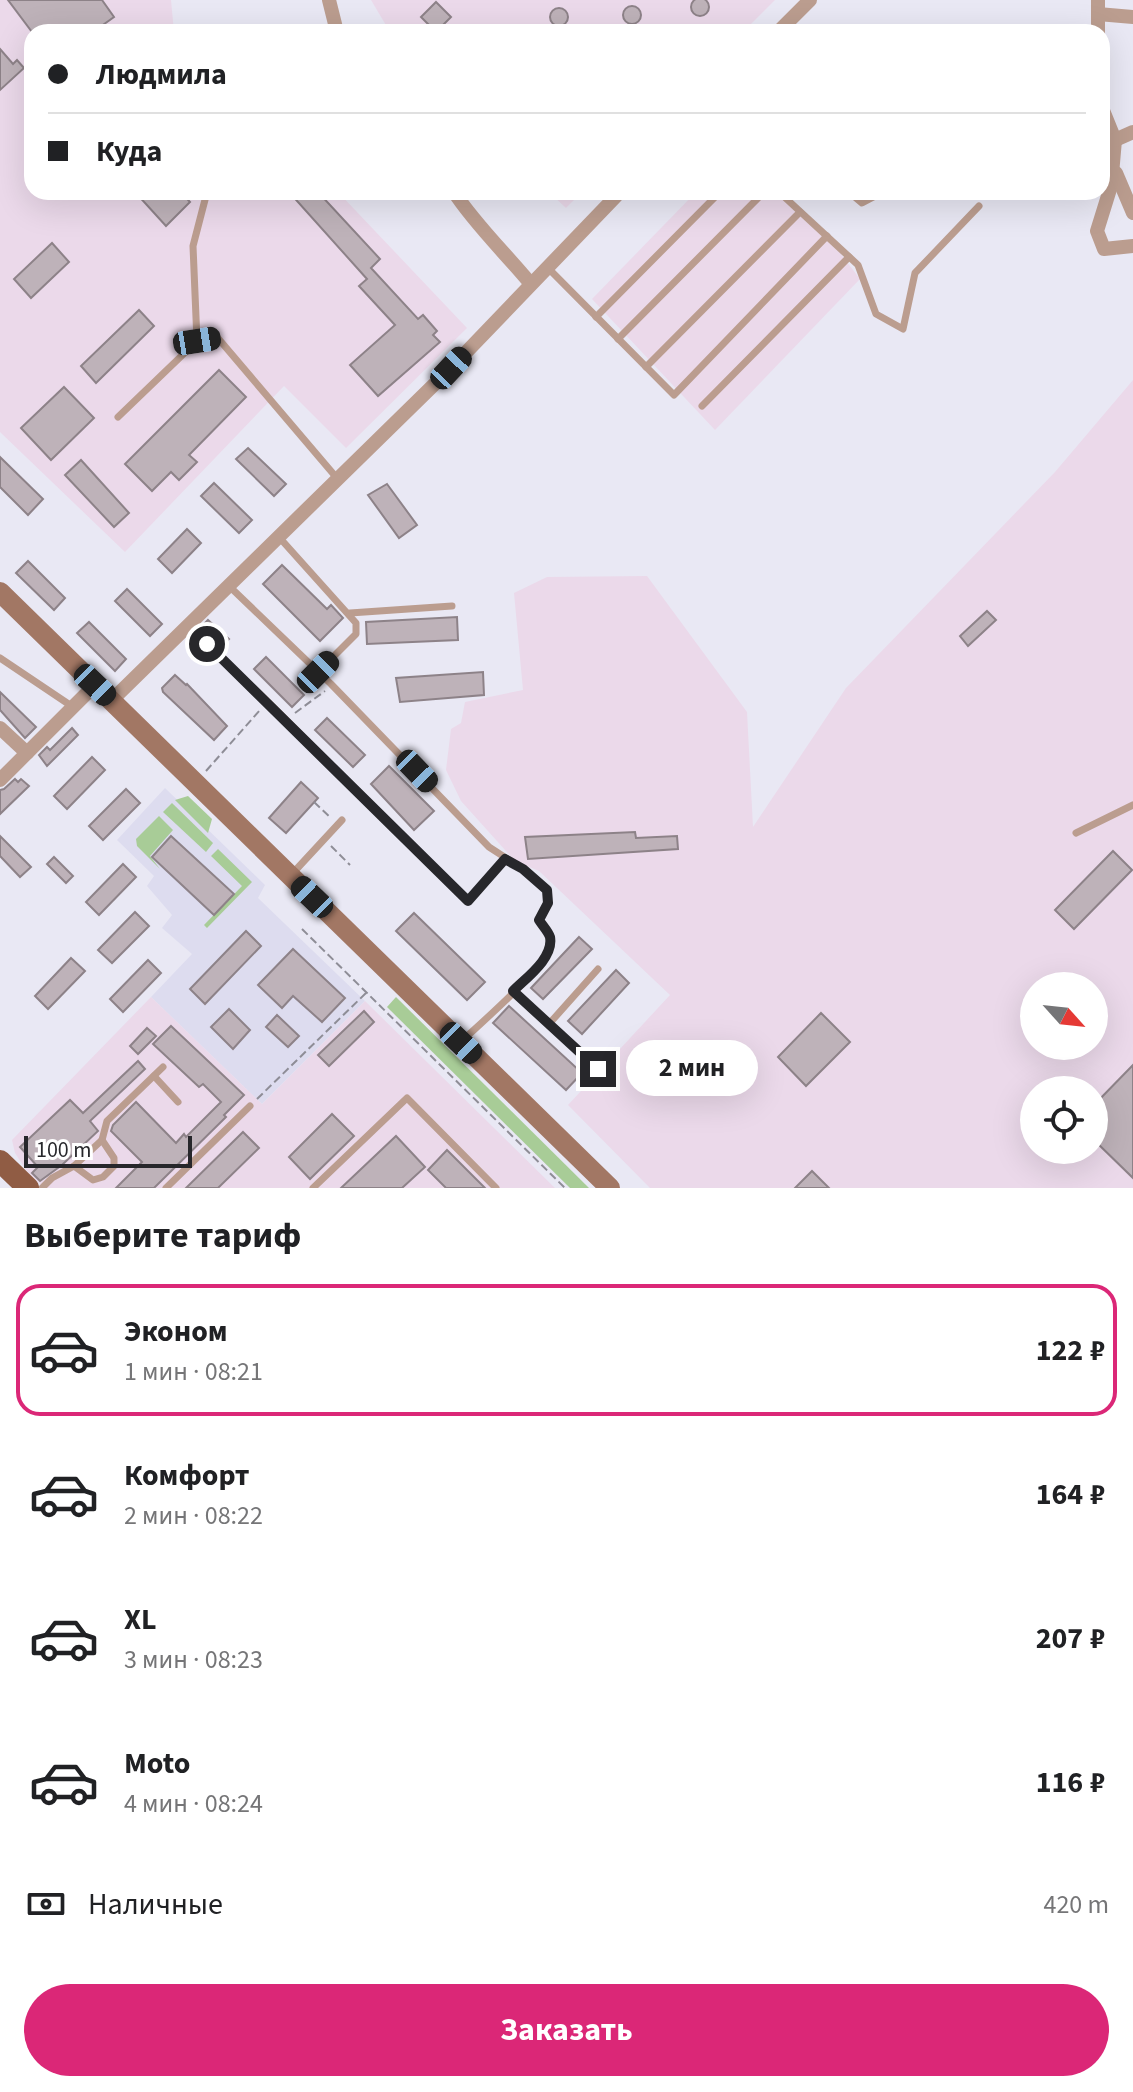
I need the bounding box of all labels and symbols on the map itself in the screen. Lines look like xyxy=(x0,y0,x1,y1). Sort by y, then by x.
car xyxy=(171,325,223,357)
car xyxy=(426,342,476,394)
route start xyxy=(189,626,225,662)
car xyxy=(293,647,343,697)
car xyxy=(69,660,121,710)
car xyxy=(392,745,442,797)
car xyxy=(286,872,338,922)
north arrow xyxy=(1020,972,1108,1060)
car xyxy=(435,1018,487,1068)
callout: 2 мин xyxy=(626,1041,758,1097)
route end xyxy=(580,1051,616,1087)
scale bar xyxy=(24,1132,192,1168)

